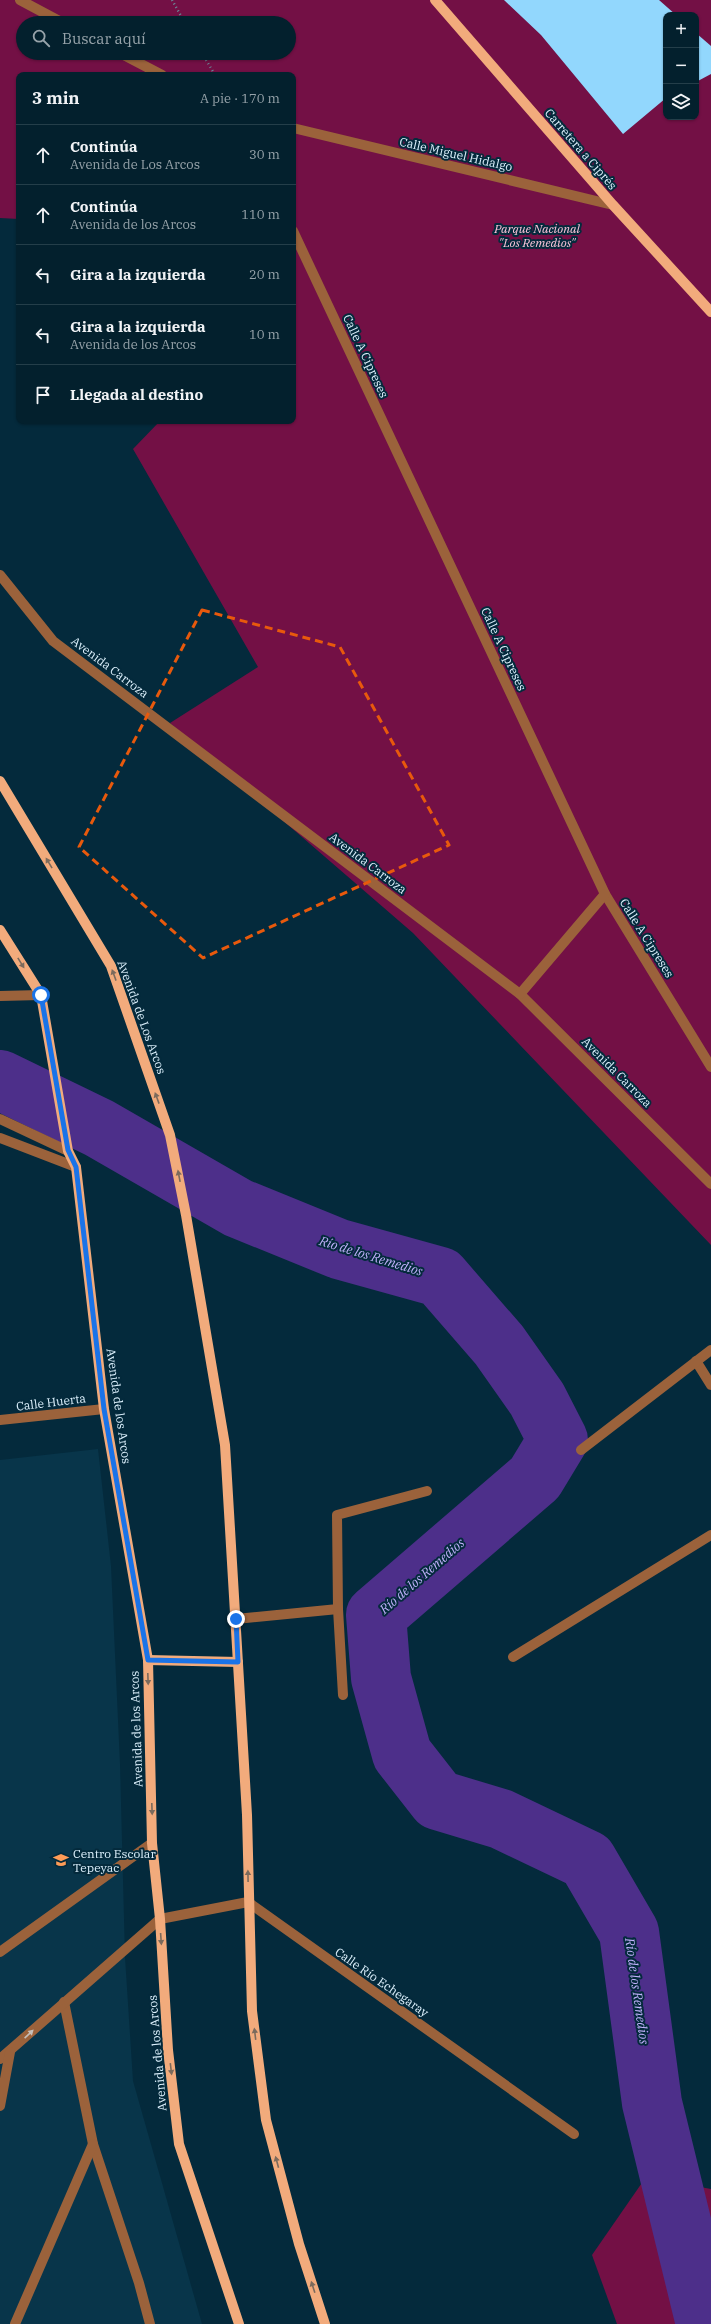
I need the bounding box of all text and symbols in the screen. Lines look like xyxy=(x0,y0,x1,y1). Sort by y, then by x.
map controls xyxy=(663,12,699,120)
button: + xyxy=(663,12,699,48)
search box xyxy=(16,16,296,60)
icon: search xyxy=(30,27,52,49)
text: Buscar aquí xyxy=(62,29,146,48)
button: − xyxy=(663,48,699,84)
button: layers xyxy=(663,84,699,120)
text: 3 min xyxy=(32,87,80,109)
text: A pie · 170 m xyxy=(200,90,280,107)
street label: Carretera a Ciprés xyxy=(542,105,620,193)
street label: Calle Miguel Hidalgo xyxy=(398,134,514,174)
text: Continúa xyxy=(70,137,137,156)
icon: ahead xyxy=(32,144,54,166)
text: 30 m xyxy=(249,146,280,163)
text: Avenida de Los Arcos xyxy=(70,156,200,173)
text: Continúa xyxy=(70,197,137,216)
icon: ahead xyxy=(32,204,54,226)
text: 110 m xyxy=(241,206,280,223)
text: Avenida de los Arcos xyxy=(70,216,196,233)
park label: Parque Nacional "Los Remedios" xyxy=(493,221,580,250)
icon: left xyxy=(32,264,54,286)
text: Gira a la izquierda xyxy=(70,265,206,284)
text: 20 m xyxy=(249,266,280,283)
street label: Calle A Cipreses xyxy=(340,312,392,400)
text: Gira a la izquierda xyxy=(70,317,206,336)
icon: left xyxy=(32,324,54,346)
text: 10 m xyxy=(249,326,280,343)
text: Avenida de los Arcos xyxy=(70,336,196,353)
icon: arrive xyxy=(32,384,54,406)
text: Llegada al destino xyxy=(70,385,203,404)
street label: Calle A Cipreses xyxy=(478,605,530,693)
street label: Avenida Carroza xyxy=(68,633,152,701)
street label: Avenida Carroza xyxy=(326,829,410,897)
one-way arrow xyxy=(45,858,53,868)
street label: Calle A Cipreses xyxy=(617,896,677,980)
one-way arrow xyxy=(17,957,24,969)
street label: Avenida de Los Arcos xyxy=(114,958,170,1076)
one-way arrow xyxy=(111,969,117,981)
route start xyxy=(32,986,50,1004)
street label: Avenida Carroza xyxy=(579,1034,655,1110)
one-way arrow xyxy=(154,1091,160,1103)
one-way arrow xyxy=(175,1170,181,1183)
water label: Río de los Remedios xyxy=(316,1232,425,1280)
street label: Avenida de los Arcos xyxy=(103,1347,135,1465)
street label: Calle Huerta xyxy=(15,1390,87,1414)
water label: Río de los Remedios xyxy=(375,1534,468,1618)
route end xyxy=(227,1610,245,1628)
street label: Avenida de los Arcos xyxy=(126,1670,146,1787)
one-way arrow xyxy=(145,1673,151,1686)
one-way arrow xyxy=(148,1803,155,1815)
place label: Centro Escolar Tepeyac xyxy=(73,1846,156,1875)
school or university icon: Centro Escolar Tepeyac xyxy=(52,1851,70,1869)
one-way arrow xyxy=(245,1869,251,1882)
one-way arrow xyxy=(158,1933,165,1945)
water label: Río de los Remedios xyxy=(621,1936,653,2045)
street label: Calle Río Echegaray xyxy=(332,1944,432,2020)
street label: Avenida de los Arcos xyxy=(144,1994,170,2112)
one-way arrow xyxy=(252,2028,258,2040)
one-way arrow xyxy=(25,2030,34,2039)
one-way arrow xyxy=(167,2063,174,2075)
one-way arrow xyxy=(274,2156,280,2168)
one-way arrow xyxy=(310,2281,316,2293)

